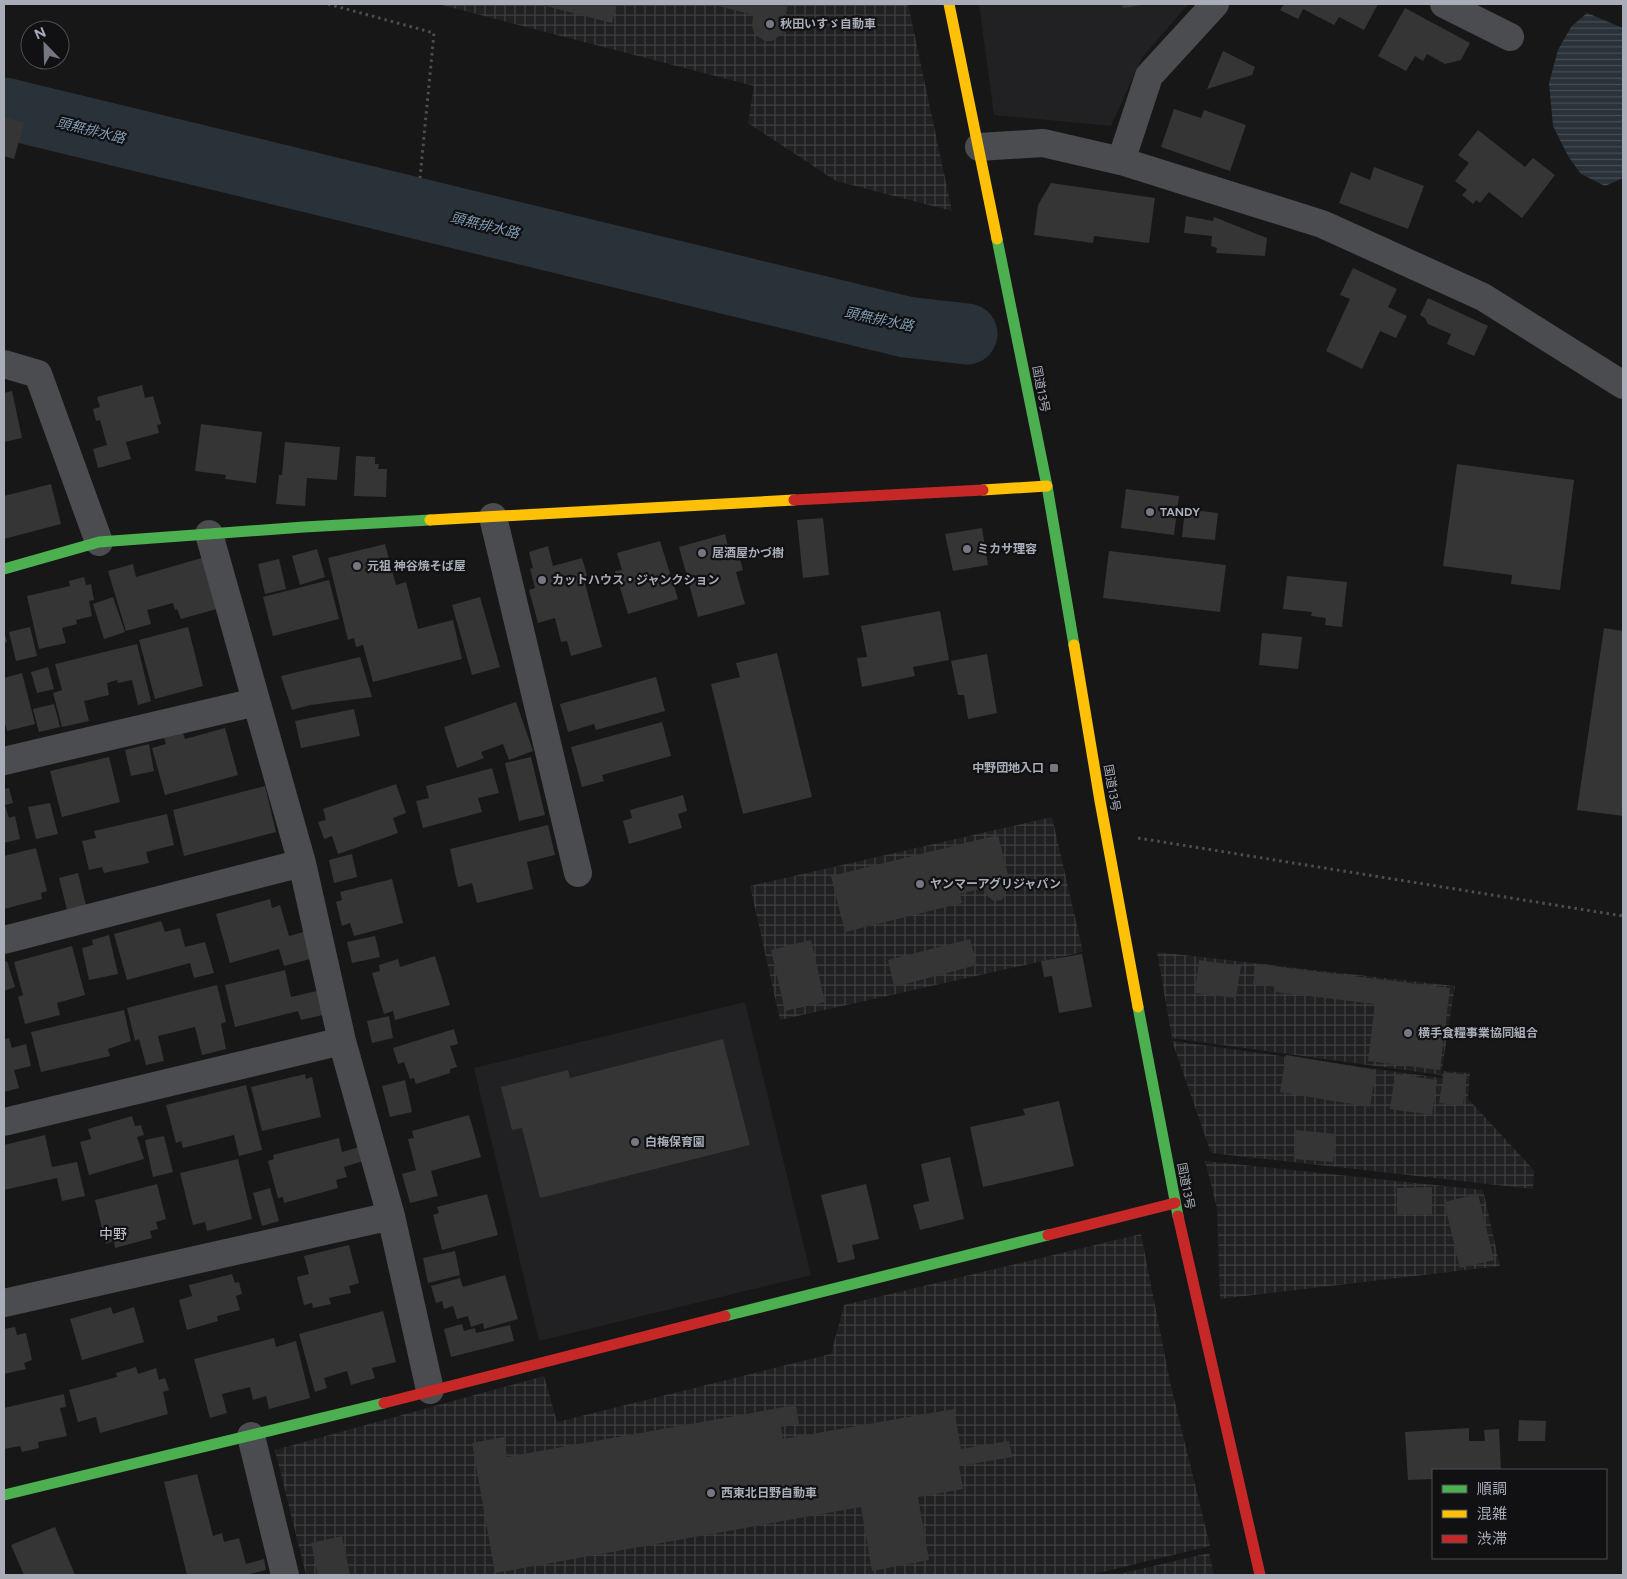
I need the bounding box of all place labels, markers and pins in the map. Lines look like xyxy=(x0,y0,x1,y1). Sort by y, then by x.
place label: 秋田いすゞ自動車 xyxy=(780,17,876,31)
marker: 秋田いすゞ自動車 xyxy=(764,18,776,30)
place label: TANDY xyxy=(1160,505,1200,519)
marker: TANDY xyxy=(1144,506,1156,518)
place label: ミカサ理容 xyxy=(977,542,1037,556)
marker: ミカサ理容 xyxy=(961,543,973,555)
place label: 居酒屋かづ樹 xyxy=(712,546,784,560)
marker: 居酒屋かづ樹 xyxy=(696,547,708,559)
place label: 元祖 神谷焼そば屋 xyxy=(367,559,466,573)
marker: 元祖 神谷焼そば屋 xyxy=(351,560,363,572)
place label: カットハウス・ジャンクション xyxy=(552,573,719,587)
marker: カットハウス・ジャンクション xyxy=(536,574,548,586)
place label: 中野団地入口 xyxy=(972,761,1044,775)
marker: 中野団地入口 xyxy=(1048,762,1060,774)
place label: ヤンマーアグリジャパン xyxy=(930,877,1061,891)
marker: ヤンマーアグリジャパン xyxy=(914,878,926,890)
place label: 横手食糧事業協同組合 xyxy=(1418,1026,1538,1040)
marker: 横手食糧事業協同組合 xyxy=(1402,1027,1414,1039)
place label: 白梅保育園 xyxy=(645,1135,705,1149)
marker: 白梅保育園 xyxy=(629,1136,641,1148)
place label: 西東北日野自動車 xyxy=(721,1486,817,1500)
marker: 西東北日野自動車 xyxy=(705,1487,717,1499)

